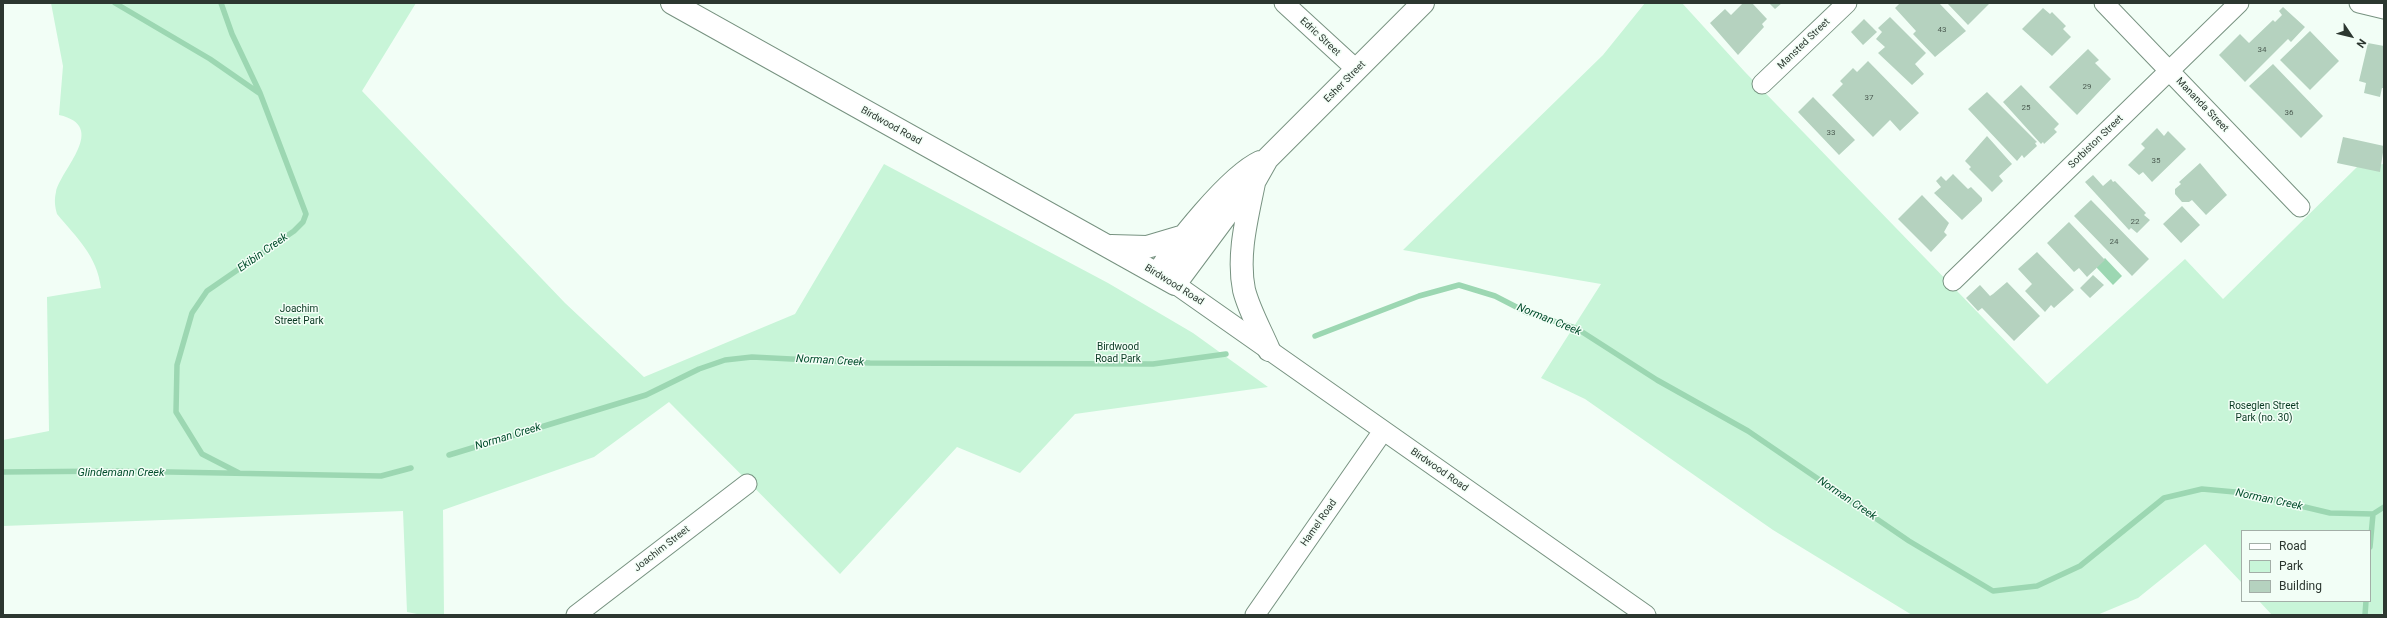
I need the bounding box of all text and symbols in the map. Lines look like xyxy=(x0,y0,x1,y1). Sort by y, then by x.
street label: Edric Street xyxy=(1297,15,1343,59)
street label: Mansted Street xyxy=(1775,16,1833,72)
north arrow xyxy=(2331,16,2371,56)
house number: 43 xyxy=(1938,25,1946,35)
text: N xyxy=(2354,36,2369,50)
house number: 34 xyxy=(2258,45,2266,55)
street label: Esher Street xyxy=(1322,59,1368,105)
street label: Mananda Street xyxy=(2173,75,2231,135)
house number: 29 xyxy=(2083,82,2091,92)
house number: 37 xyxy=(1865,93,1873,103)
house number: 25 xyxy=(2022,103,2030,113)
street label: Birdwood Road xyxy=(859,104,923,148)
house number: 36 xyxy=(2285,108,2293,118)
street label: Sorbiston Street xyxy=(2066,113,2126,171)
house number: 33 xyxy=(1827,128,1835,138)
house number: 35 xyxy=(2152,156,2160,166)
house number: 22 xyxy=(2131,217,2139,227)
water label: Ekibin Creek xyxy=(235,231,291,275)
house number: 24 xyxy=(2110,237,2118,247)
street label: Birdwood Road xyxy=(1142,262,1206,308)
water label: Norman Creek xyxy=(1515,301,1583,339)
park label: Joachim Street Park xyxy=(274,303,324,326)
park label: Birdwood Road Park xyxy=(1095,341,1141,364)
water label: Norman Creek xyxy=(796,353,864,369)
park label: Roseglen Street Park (no. 30) xyxy=(2229,400,2299,424)
water label: Norman Creek xyxy=(473,421,543,453)
street label: Birdwood Road xyxy=(1408,446,1470,494)
water label: Glindemann Creek xyxy=(78,466,164,480)
water label: Norman Creek xyxy=(1815,474,1879,524)
water label: Norman Creek xyxy=(2234,486,2304,514)
street label: Hamel Road xyxy=(1298,497,1340,549)
street label: Joachim Street xyxy=(632,524,692,574)
legend xyxy=(2241,530,2371,602)
text: Road xyxy=(2279,539,2307,553)
text: Park xyxy=(2279,559,2303,573)
text: Building xyxy=(2279,579,2322,593)

